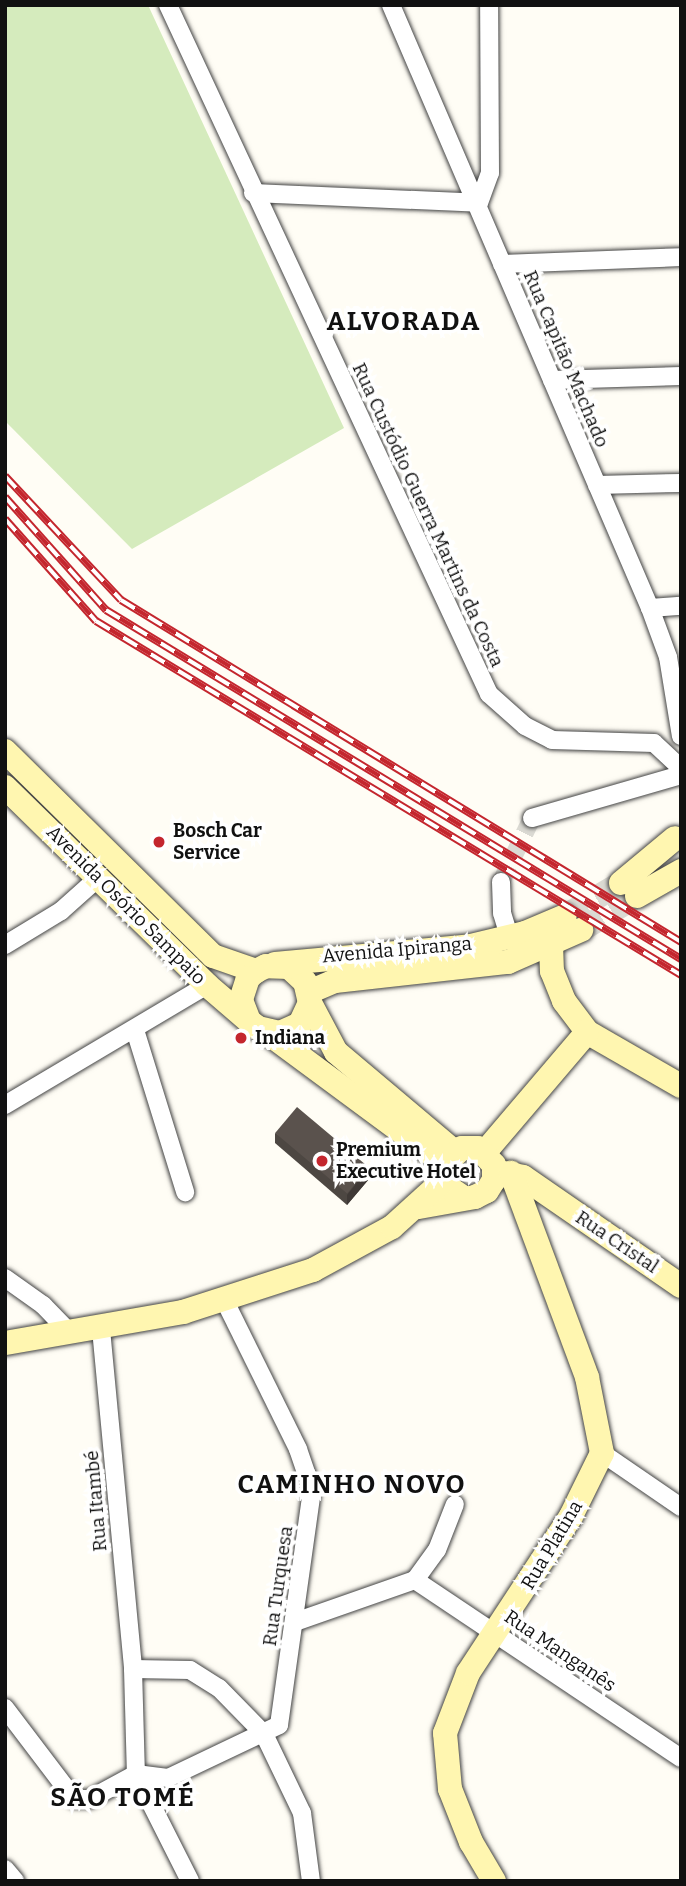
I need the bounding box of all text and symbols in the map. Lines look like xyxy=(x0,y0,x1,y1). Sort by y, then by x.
street label: Rua Capitão Machado xyxy=(518,267,614,451)
district label: ALVORADA xyxy=(328,306,480,338)
street label: Rua Custódio Guerra Martins da Costa xyxy=(347,359,509,671)
place label: Bosch Car Service xyxy=(173,820,262,864)
street label: Avenida Osório Sampaio xyxy=(42,821,210,989)
marker: Bosch Car Service xyxy=(151,834,167,850)
street label: Avenida Ipiranga xyxy=(321,932,473,968)
place label: Indiana xyxy=(255,1027,325,1049)
marker: Indiana xyxy=(233,1030,249,1046)
place label: Premium Executive Hotel xyxy=(336,1139,476,1183)
marker: Premium Executive Hotel xyxy=(314,1153,330,1169)
street label: Rua Cristal xyxy=(571,1206,663,1278)
street label: Rua Itambé xyxy=(80,1449,112,1553)
district label: CAMINHO NOVO xyxy=(239,1469,465,1501)
street label: Rua Platina xyxy=(517,1496,587,1594)
street label: Rua Turquesa xyxy=(258,1524,298,1648)
street label: Rua Manganês xyxy=(500,1605,620,1697)
district label: SÃO TOMÉ xyxy=(51,1782,195,1814)

